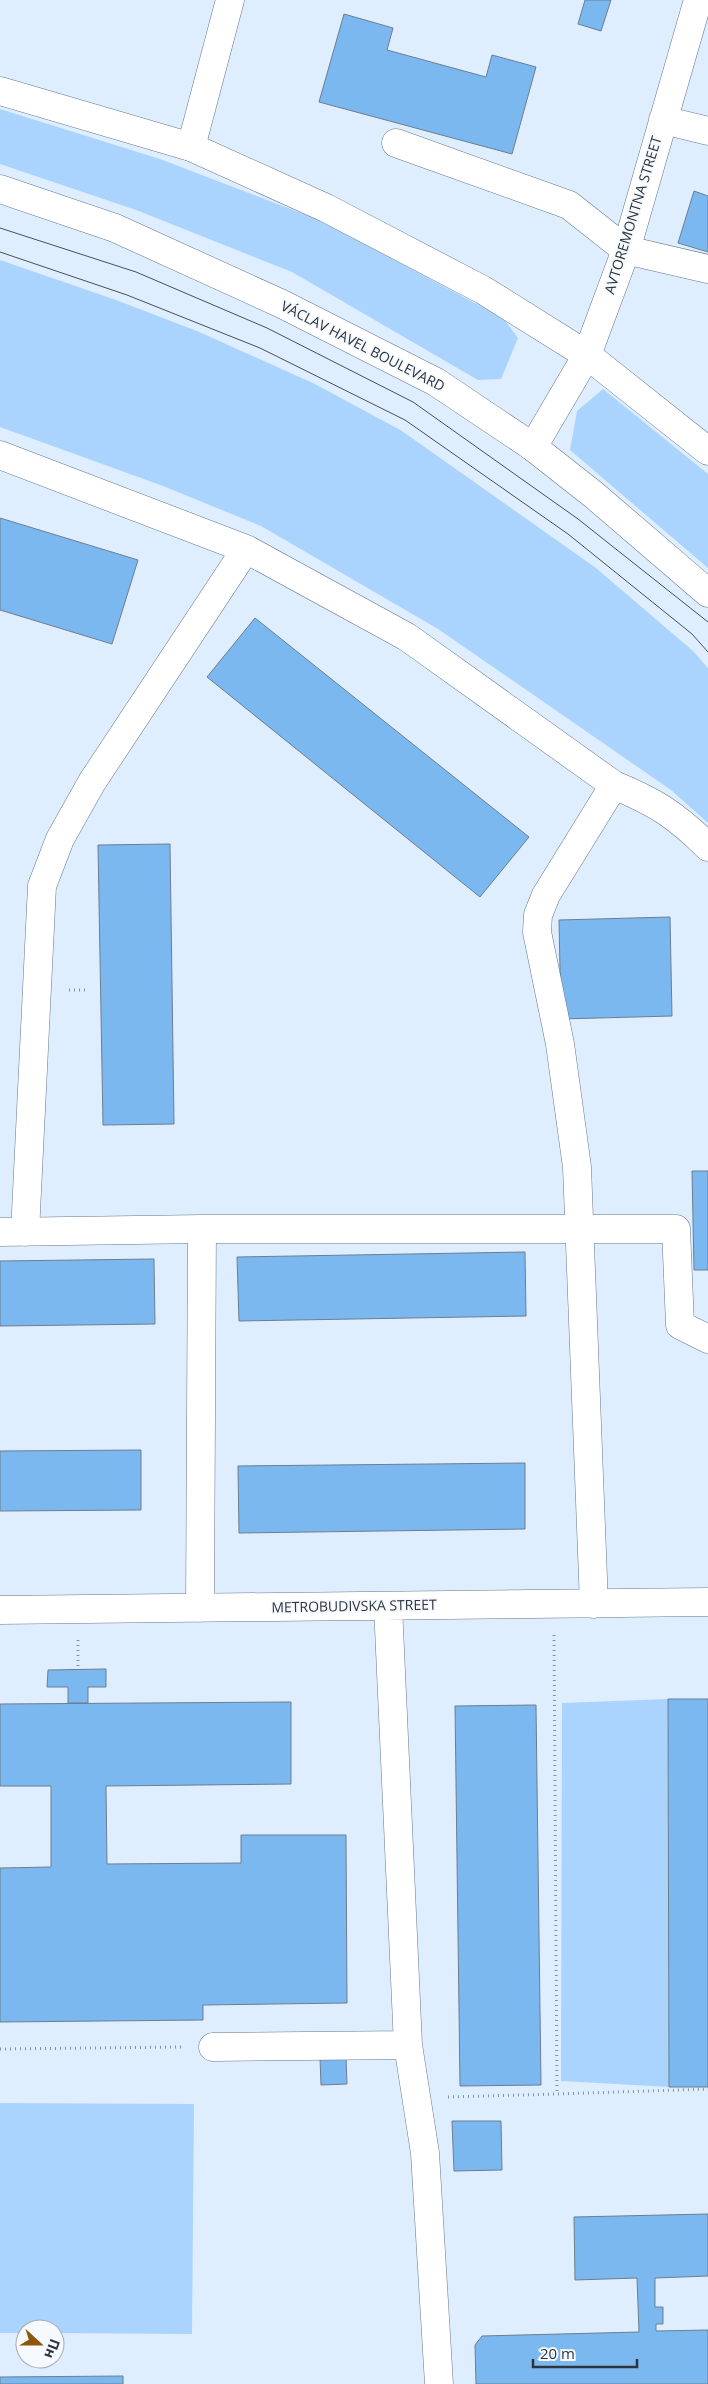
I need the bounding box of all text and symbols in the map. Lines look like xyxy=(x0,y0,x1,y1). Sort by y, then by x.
street label: AVTOREMONTNA STREET xyxy=(599,133,666,296)
street label: VÁCLAV HAVEL BOULEVARD xyxy=(278,296,448,395)
street label: METROBUDIVSKA STREET xyxy=(271,1595,437,1616)
north arrow xyxy=(15,2319,65,2369)
text: Пн xyxy=(40,2336,65,2361)
scale bar xyxy=(533,2336,637,2368)
text: 20 m xyxy=(540,2343,575,2363)

